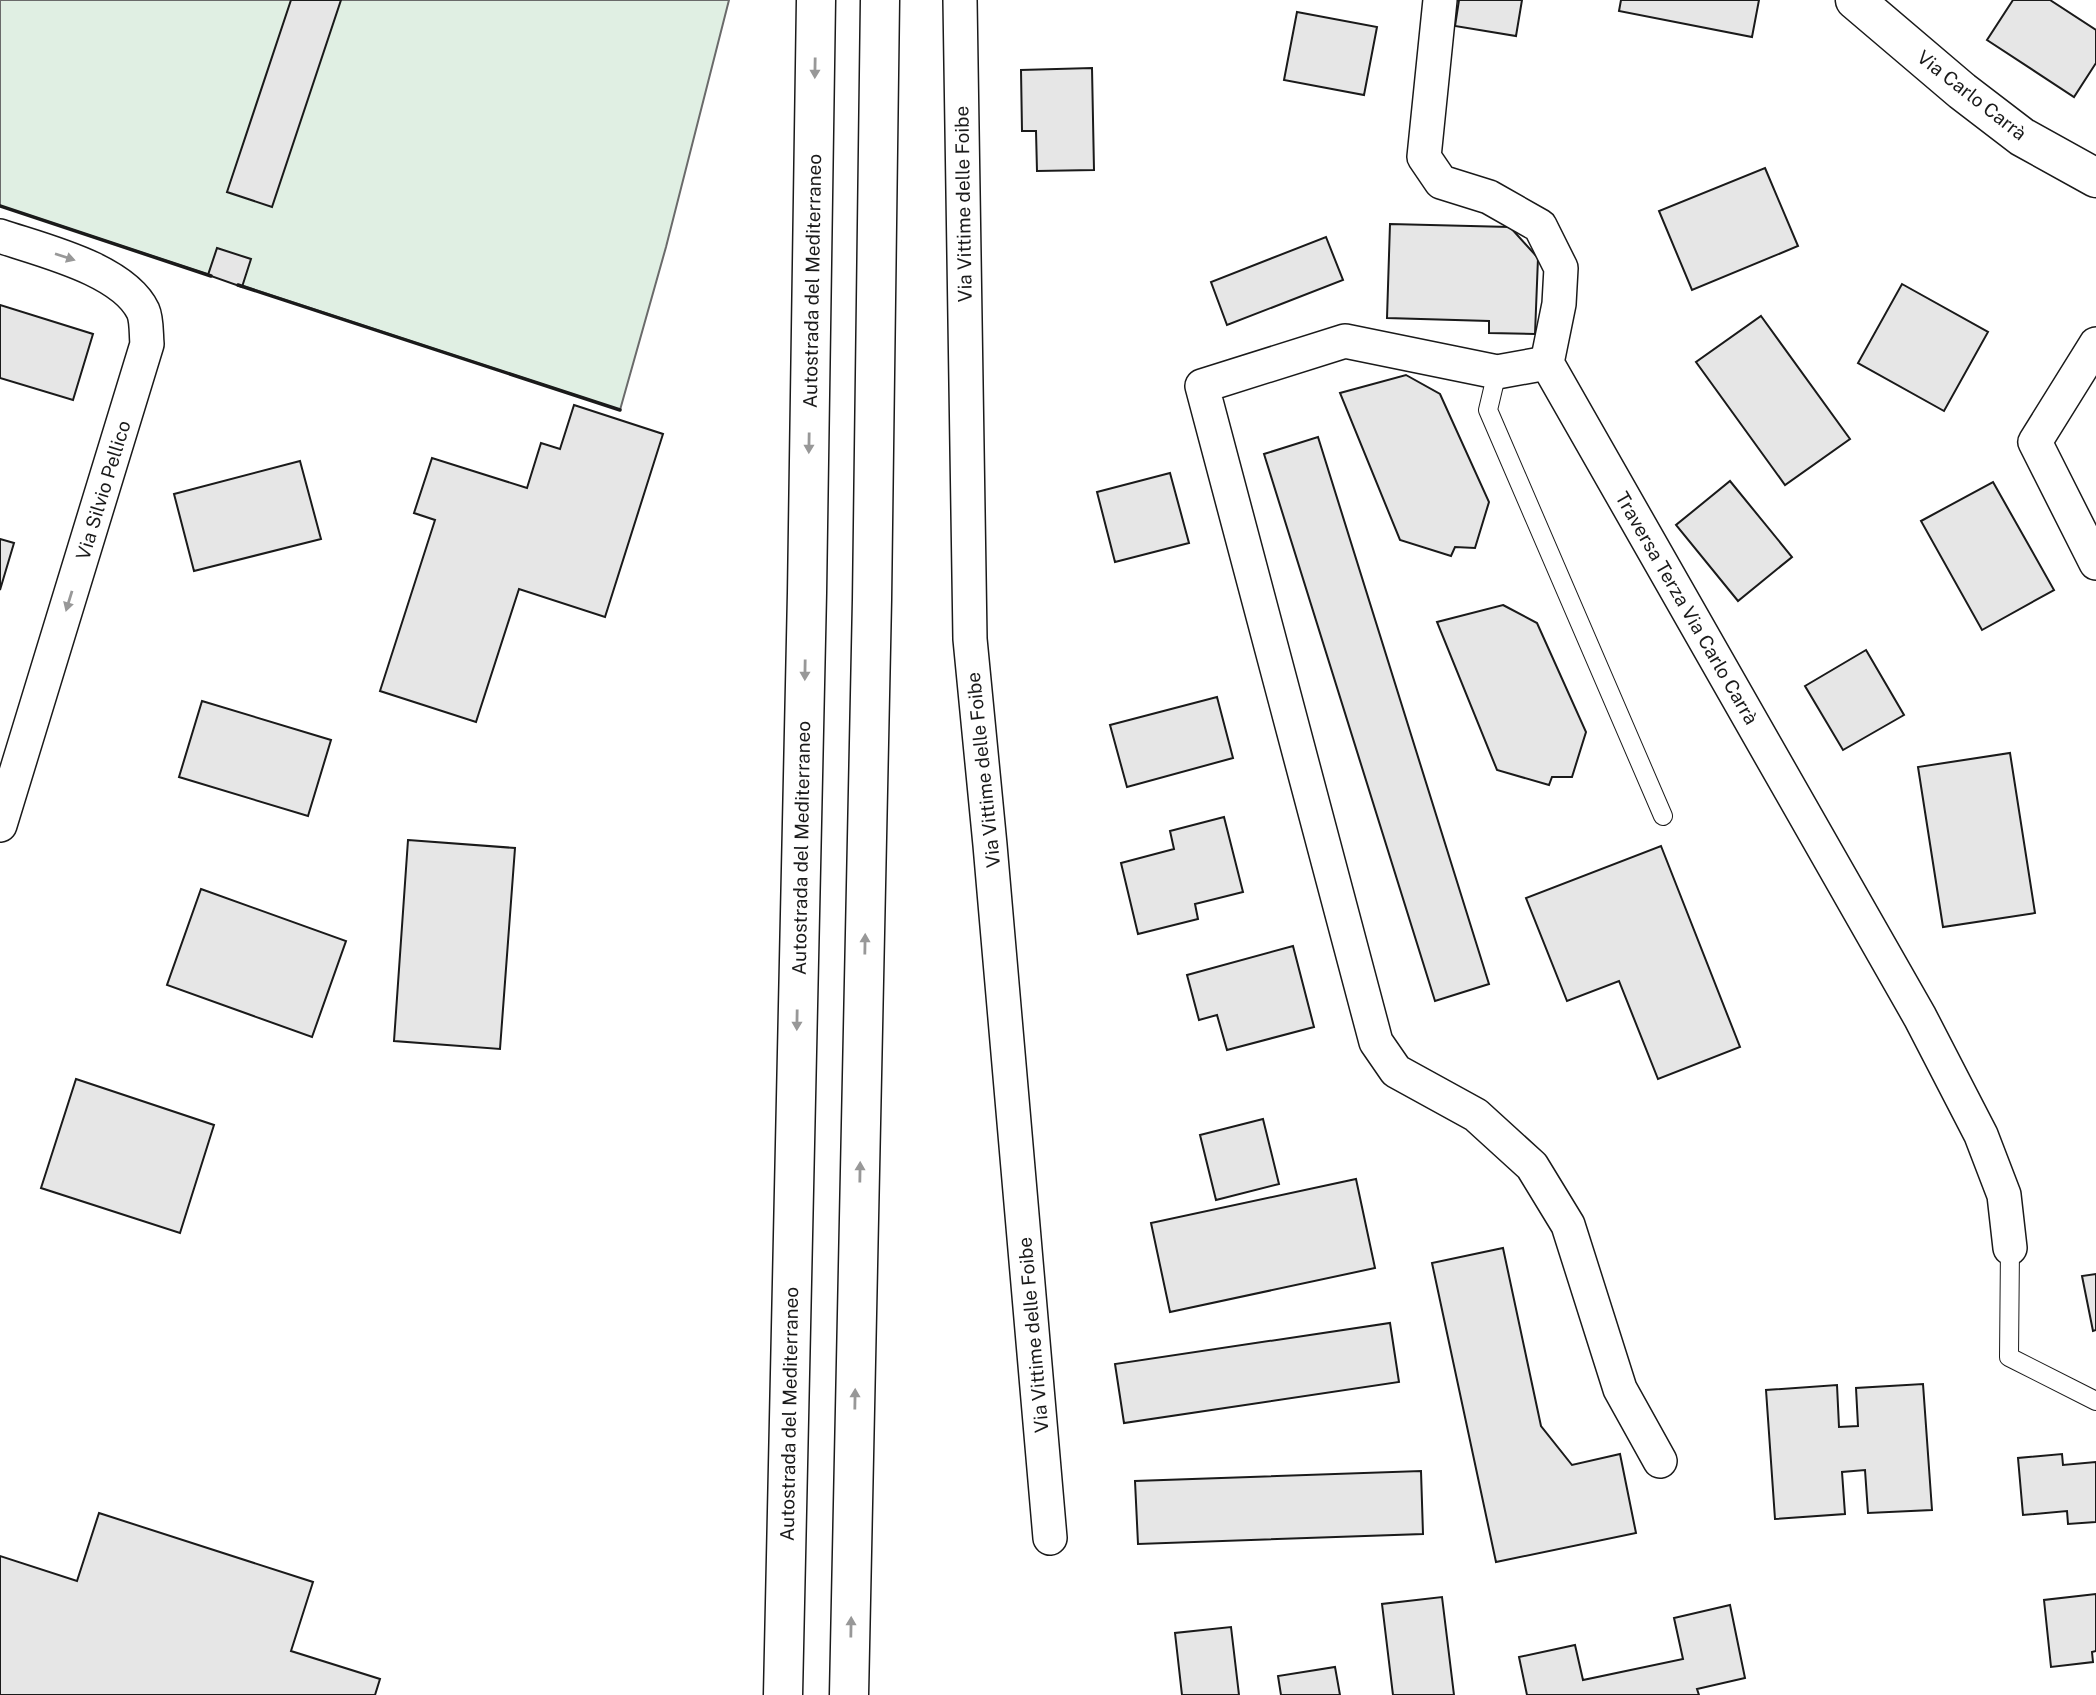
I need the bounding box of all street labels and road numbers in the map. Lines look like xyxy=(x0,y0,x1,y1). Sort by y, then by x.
street label: Via Carlo Carrà xyxy=(1913,46,2031,144)
street label: Via Vittime delle Foibe xyxy=(950,106,976,302)
street label: Autostrada del Mediterraneo xyxy=(799,154,825,408)
street label: Via Silvio Pellico xyxy=(71,418,135,562)
street label: Traversa Terza Via Carlo Carrà xyxy=(1611,488,1763,728)
street label: Via Vittime delle Foibe xyxy=(962,671,1004,869)
street label: Autostrada del Mediterraneo xyxy=(788,721,814,975)
street label: Via Vittime delle Foibe xyxy=(1013,1236,1053,1434)
street label: Autostrada del Mediterraneo xyxy=(776,1287,802,1541)

